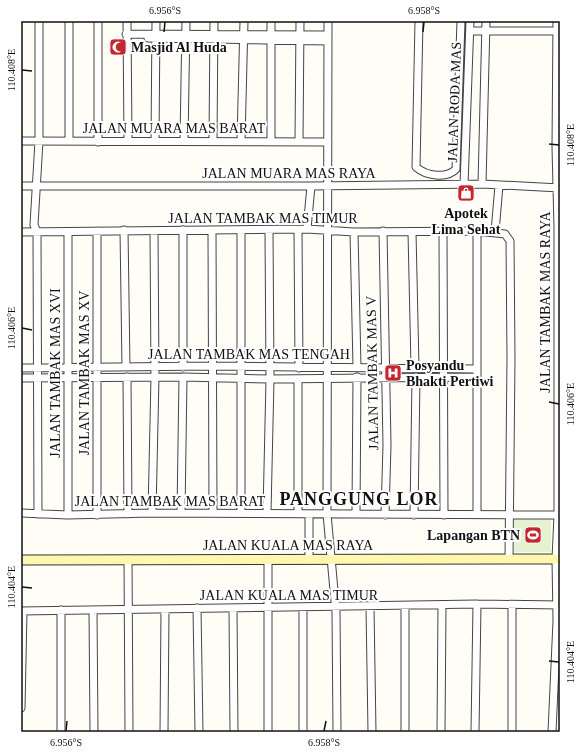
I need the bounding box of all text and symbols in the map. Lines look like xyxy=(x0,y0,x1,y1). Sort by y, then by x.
text: 6.956°S xyxy=(149,5,181,16)
text: 6.958°S xyxy=(408,5,440,16)
mosque icon: Masjid Al Huda xyxy=(108,37,128,57)
place label: Masjid Al Huda xyxy=(131,40,227,55)
street label: JALAN RODA MAS xyxy=(445,42,464,163)
text: 110.408°E xyxy=(6,49,17,91)
street label: JALAN MUARA MAS BARAT xyxy=(83,121,266,136)
text: 110.408°E xyxy=(565,124,576,166)
street label: JALAN MUARA MAS RAYA xyxy=(202,166,377,181)
shop icon: Apotek Lima Sehat xyxy=(456,183,476,203)
place label: Apotek Lima Sehat xyxy=(432,206,501,237)
street label: JALAN TAMBAK MAS RAYA xyxy=(538,210,553,393)
street label: JALAN TAMBAK MAS TIMUR xyxy=(168,211,358,226)
street label: JALAN TAMBAK MAS XVI xyxy=(48,288,63,458)
street label: JALAN TAMBAK MAS XV xyxy=(77,291,92,455)
street label: JALAN TAMBAK MAS V xyxy=(364,296,381,450)
text: 110.406°E xyxy=(6,307,17,349)
street label: JALAN TAMBAK MAS TENGAH xyxy=(148,347,350,362)
place label: Posyandu Bhakti Pertiwi xyxy=(406,358,494,389)
hospital icon: Posyandu Bhakti Pertiwi xyxy=(383,363,403,383)
text: 110.406°E xyxy=(565,383,576,425)
district label: PANGGUNG LOR xyxy=(279,489,439,509)
street label: JALAN TAMBAK MAS BARAT xyxy=(75,494,266,509)
sports icon: Lapangan BTN xyxy=(523,525,543,545)
place label: Lapangan BTN xyxy=(427,528,520,543)
street label: JALAN KUALA MAS RAYA xyxy=(203,538,374,553)
text: 110.404°E xyxy=(6,566,17,608)
street label: JALAN KUALA MAS TIMUR xyxy=(200,588,379,603)
text: 110.404°E xyxy=(565,641,576,683)
text: 6.956°S xyxy=(50,737,82,748)
text: 6.958°S xyxy=(308,737,340,748)

